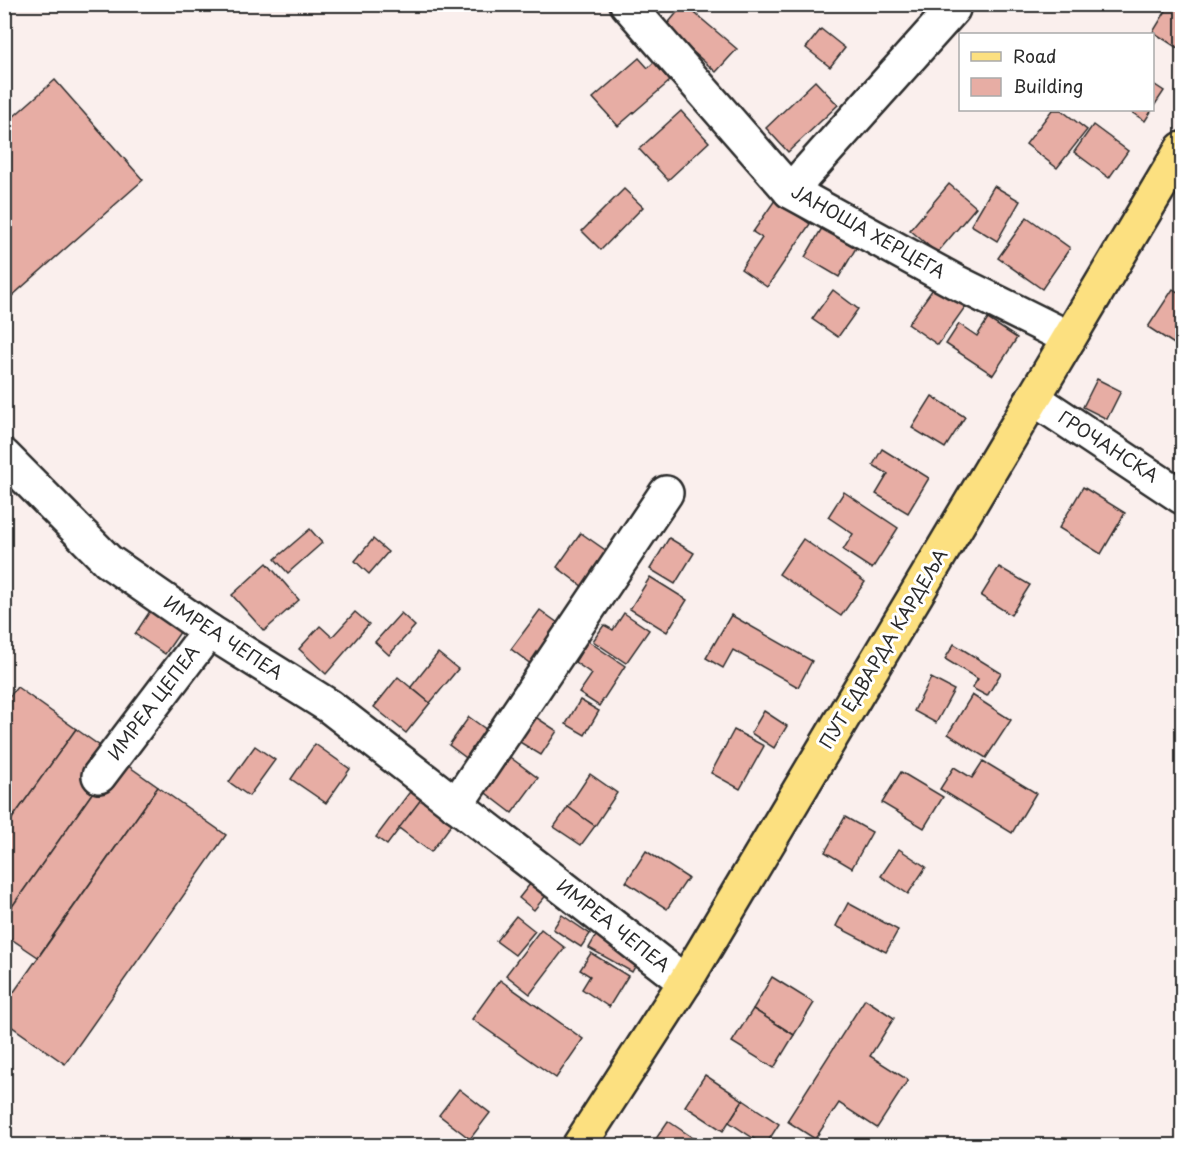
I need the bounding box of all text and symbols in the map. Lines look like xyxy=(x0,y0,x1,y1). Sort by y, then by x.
legend xyxy=(959,33,1154,111)
text: Road xyxy=(1013,42,1057,69)
text: Building xyxy=(1013,72,1083,99)
street label: ЈАНОША ХЕРЦЕГА xyxy=(787,177,951,284)
street label: ГРОЧАНСКА xyxy=(1053,403,1164,488)
street label: ПУТ ЕДВАРДА КАРДЕЉА xyxy=(812,543,953,753)
street label: ИМРЕА ЧЕПЕА xyxy=(159,588,289,686)
street label: ИМРЕА ЦЕПЕА xyxy=(100,639,205,765)
street label: ИМРЕА ЧЕПЕА xyxy=(552,872,676,978)

